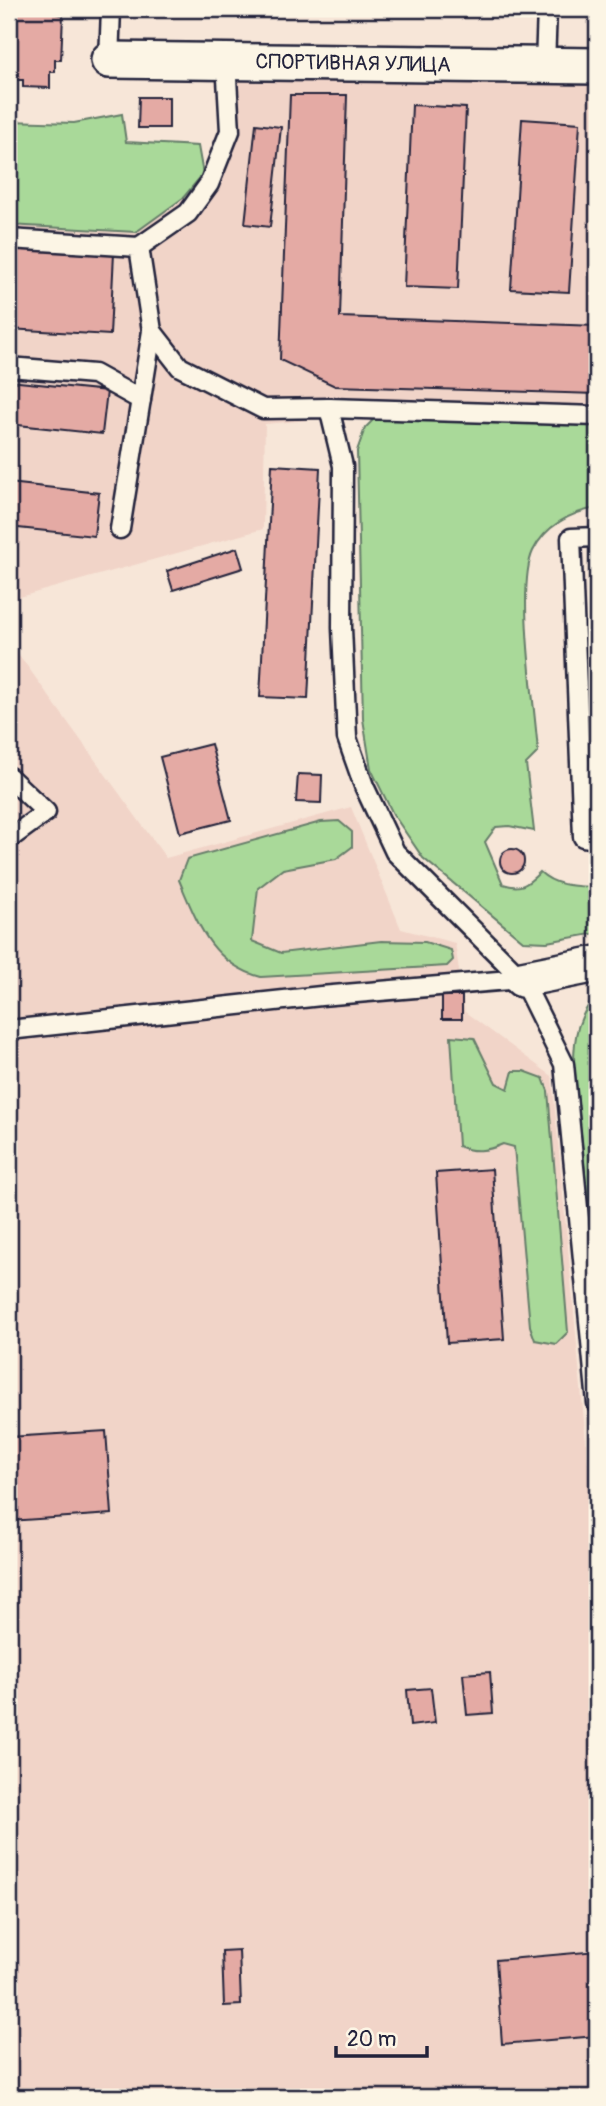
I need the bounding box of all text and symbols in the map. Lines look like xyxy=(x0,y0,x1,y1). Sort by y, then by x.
street label: СПОРТИВНАЯ УЛИЦА xyxy=(255,48,451,79)
scale bar xyxy=(336,2015,428,2059)
text: 20 m xyxy=(347,2026,396,2053)

